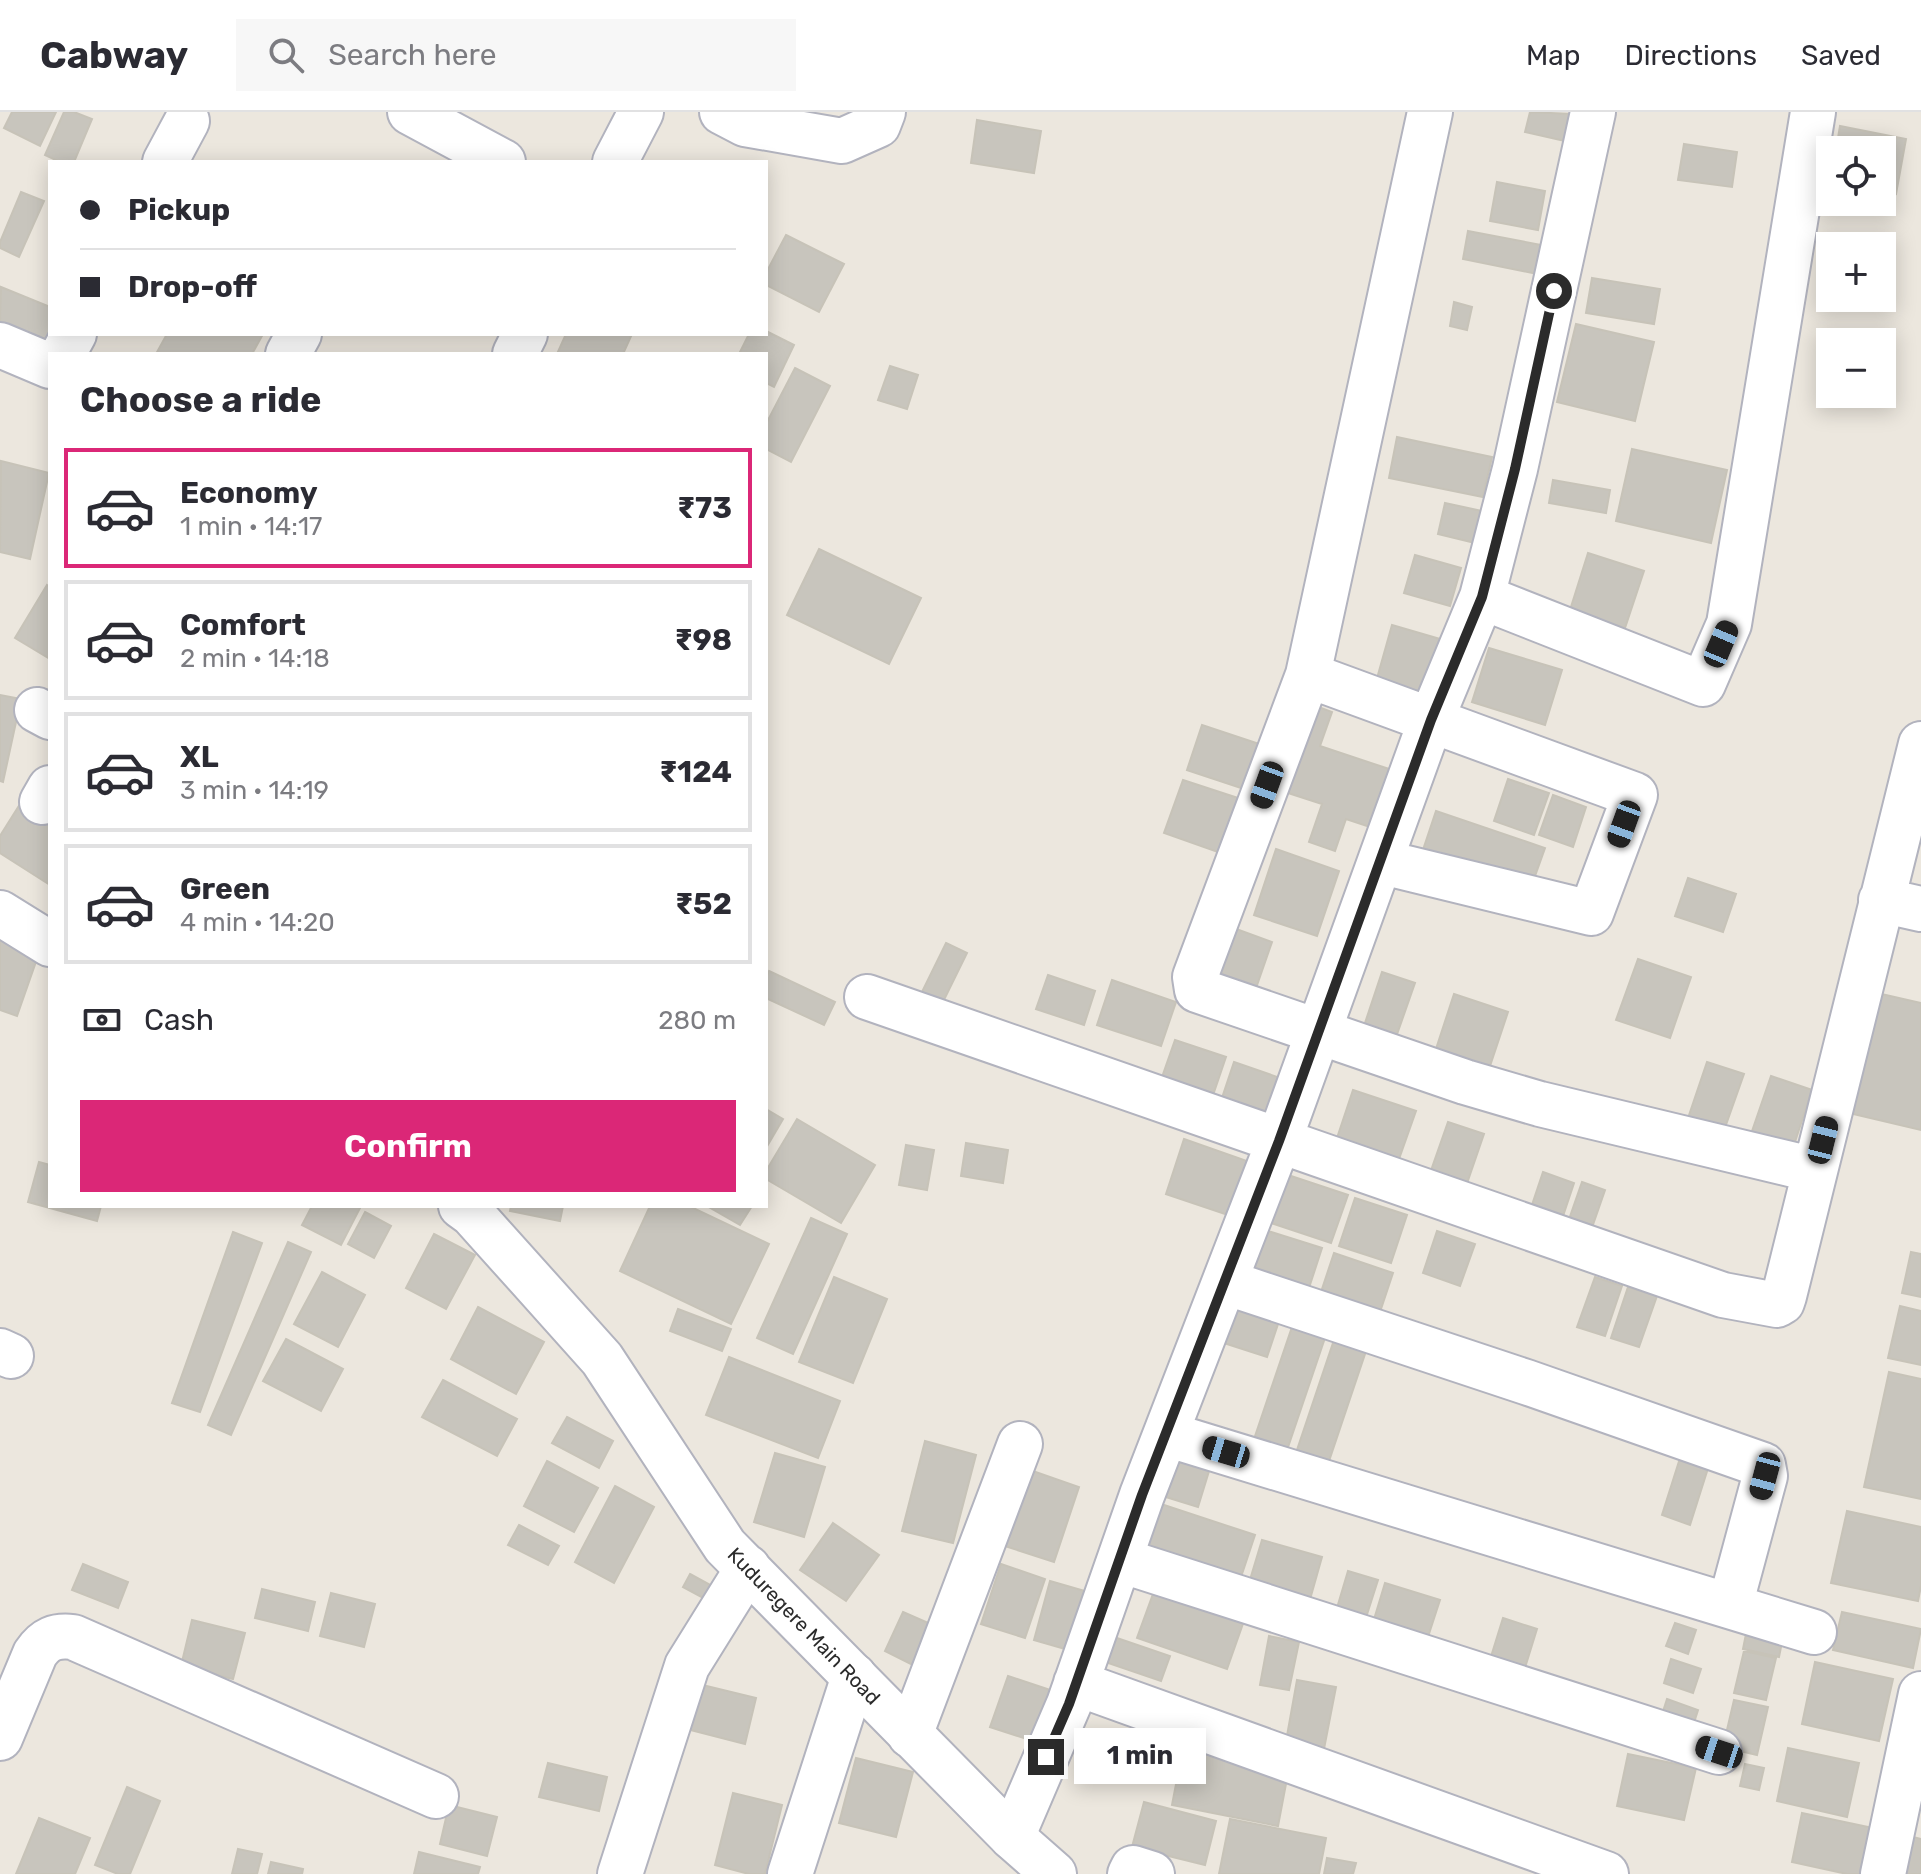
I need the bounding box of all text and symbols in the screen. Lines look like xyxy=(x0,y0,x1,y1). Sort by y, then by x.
search box xyxy=(236,19,796,91)
text: Cabway xyxy=(40,32,188,78)
icon: search xyxy=(264,33,308,77)
text: Search here xyxy=(328,37,496,73)
text: Map xyxy=(1526,39,1580,72)
text: Directions xyxy=(1624,39,1757,72)
text: Saved xyxy=(1801,39,1881,72)
map controls xyxy=(1816,136,1896,408)
button: locate xyxy=(1816,136,1896,216)
text: Pickup xyxy=(128,192,230,228)
button: + xyxy=(1816,232,1896,312)
text: Drop-off xyxy=(128,269,257,305)
route start xyxy=(1536,273,1572,309)
button: − xyxy=(1816,328,1896,408)
text: Choose a ride xyxy=(80,378,321,421)
icon: car xyxy=(84,472,156,544)
text: Economy xyxy=(180,475,318,511)
text: ₹73 xyxy=(677,490,732,526)
text: 1 min · 14:17 xyxy=(180,511,322,542)
icon: car xyxy=(84,604,156,676)
text: Comfort xyxy=(180,607,306,643)
car xyxy=(1701,617,1741,671)
text: ₹98 xyxy=(674,622,732,658)
text: 2 min · 14:18 xyxy=(180,643,330,674)
icon: car xyxy=(84,736,156,808)
text: XL xyxy=(180,739,219,775)
text: ₹124 xyxy=(659,754,732,790)
car xyxy=(1248,758,1286,812)
text: 3 min · 14:19 xyxy=(180,775,329,806)
car xyxy=(1605,797,1643,851)
icon: car xyxy=(84,868,156,940)
text: Green xyxy=(180,871,270,907)
text: ₹52 xyxy=(675,886,732,922)
text: 4 min · 14:20 xyxy=(180,907,335,938)
icon: cash xyxy=(80,998,124,1042)
text: Cash xyxy=(144,1002,214,1038)
text: 280 m xyxy=(658,1005,736,1036)
button: Confirm xyxy=(80,1100,736,1192)
car xyxy=(1806,1114,1840,1166)
car xyxy=(1200,1434,1252,1470)
car xyxy=(1747,1450,1783,1502)
street label: Kuduregere Main Road xyxy=(723,1542,885,1710)
callout: 1 min xyxy=(1074,1729,1206,1785)
car xyxy=(1692,1733,1746,1771)
route end xyxy=(1028,1739,1064,1775)
text: 1 min xyxy=(1107,1740,1173,1771)

